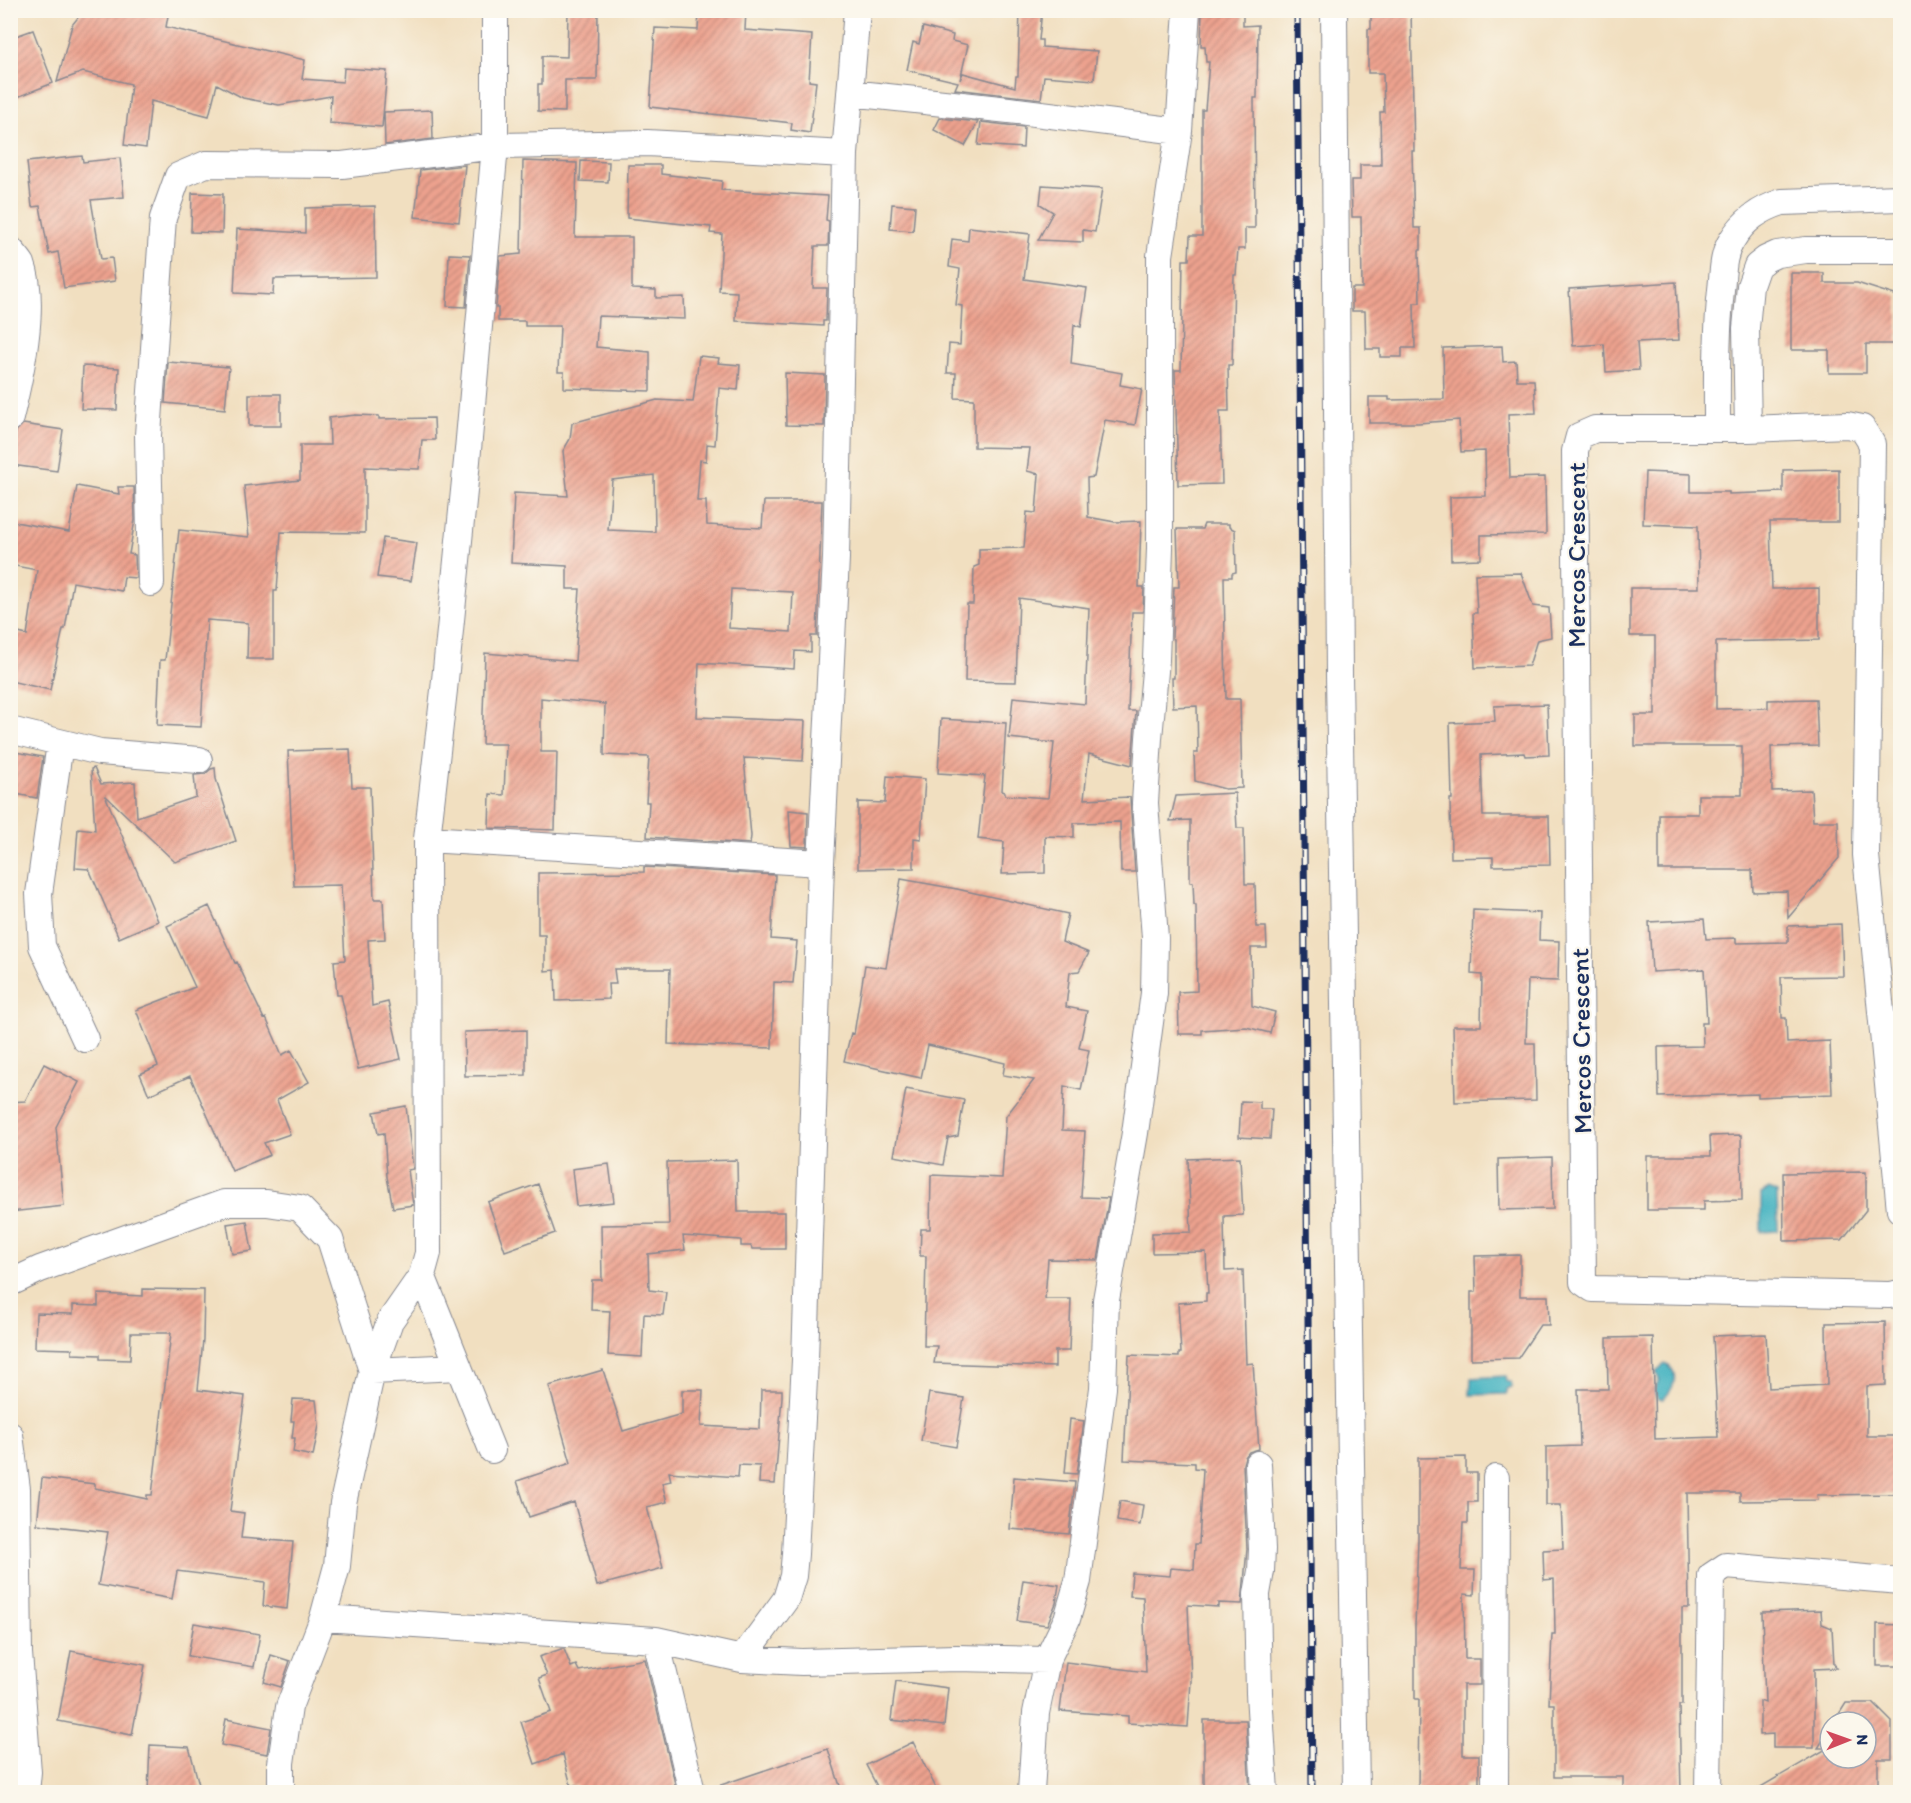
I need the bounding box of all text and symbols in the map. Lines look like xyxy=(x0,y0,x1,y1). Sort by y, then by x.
street label: Mercos Crescent xyxy=(1560,462,1592,648)
street label: Mercos Crescent xyxy=(1563,948,1599,1134)
north arrow xyxy=(1818,1710,1878,1770)
text: N xyxy=(1853,1734,1872,1745)

